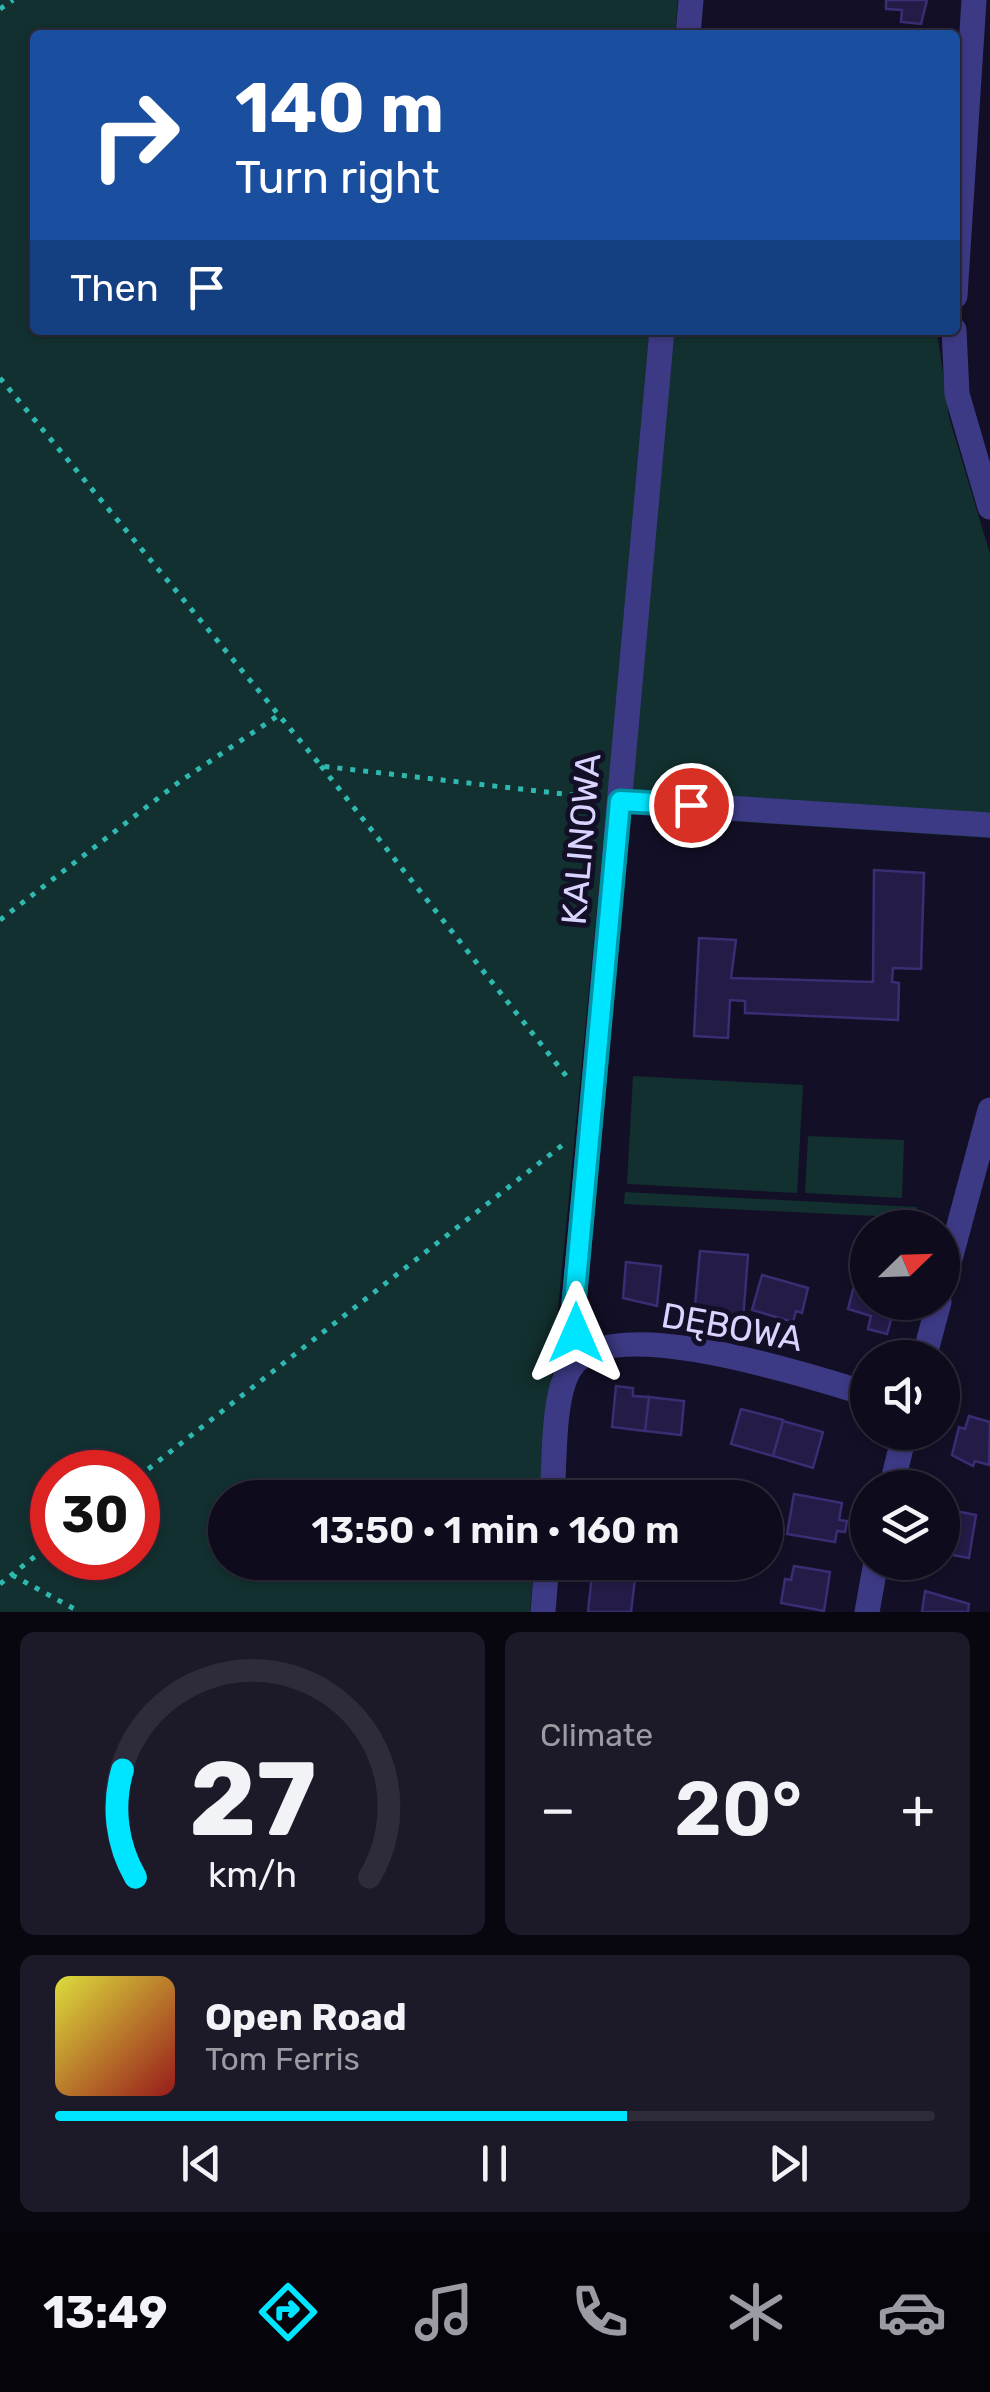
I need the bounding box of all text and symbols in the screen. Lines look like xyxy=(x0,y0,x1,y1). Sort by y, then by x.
text: 140 m xyxy=(235,67,444,150)
icon: right xyxy=(70,70,200,200)
text: Turn right xyxy=(235,151,439,204)
icon: arrive xyxy=(179,260,234,315)
text: Then xyxy=(70,265,159,311)
street label: KALINOWA xyxy=(553,751,609,927)
pin xyxy=(649,763,734,848)
icon: arrive xyxy=(664,778,719,833)
north arrow xyxy=(850,1210,960,1320)
map controls xyxy=(850,1210,960,1580)
position arrow xyxy=(524,1281,628,1385)
street label: DĘBOWA xyxy=(658,1294,806,1360)
button: sound xyxy=(850,1340,960,1450)
speed limit sign: 30 xyxy=(30,1450,160,1580)
button: layers xyxy=(850,1470,960,1580)
text: 13:50 · 1 min · 160 m xyxy=(312,1507,679,1553)
text: Climate xyxy=(540,1716,653,1754)
text: 27 xyxy=(189,1738,316,1861)
text: 20° xyxy=(674,1765,802,1854)
text: − xyxy=(540,1777,576,1842)
text: + xyxy=(901,1777,935,1842)
text: km/h xyxy=(208,1854,297,1896)
text: Open Road xyxy=(205,1994,407,2040)
text: Tom Ferris xyxy=(205,2040,360,2078)
icon: previous xyxy=(174,2136,229,2191)
icon: pause xyxy=(467,2136,522,2191)
icon: next xyxy=(761,2136,816,2191)
icon: directions xyxy=(253,2277,323,2347)
icon: music xyxy=(409,2277,479,2347)
icon: phone xyxy=(565,2277,635,2347)
icon: climate xyxy=(721,2277,791,2347)
icon: car xyxy=(877,2277,947,2347)
text: 13:49 xyxy=(43,2286,168,2339)

